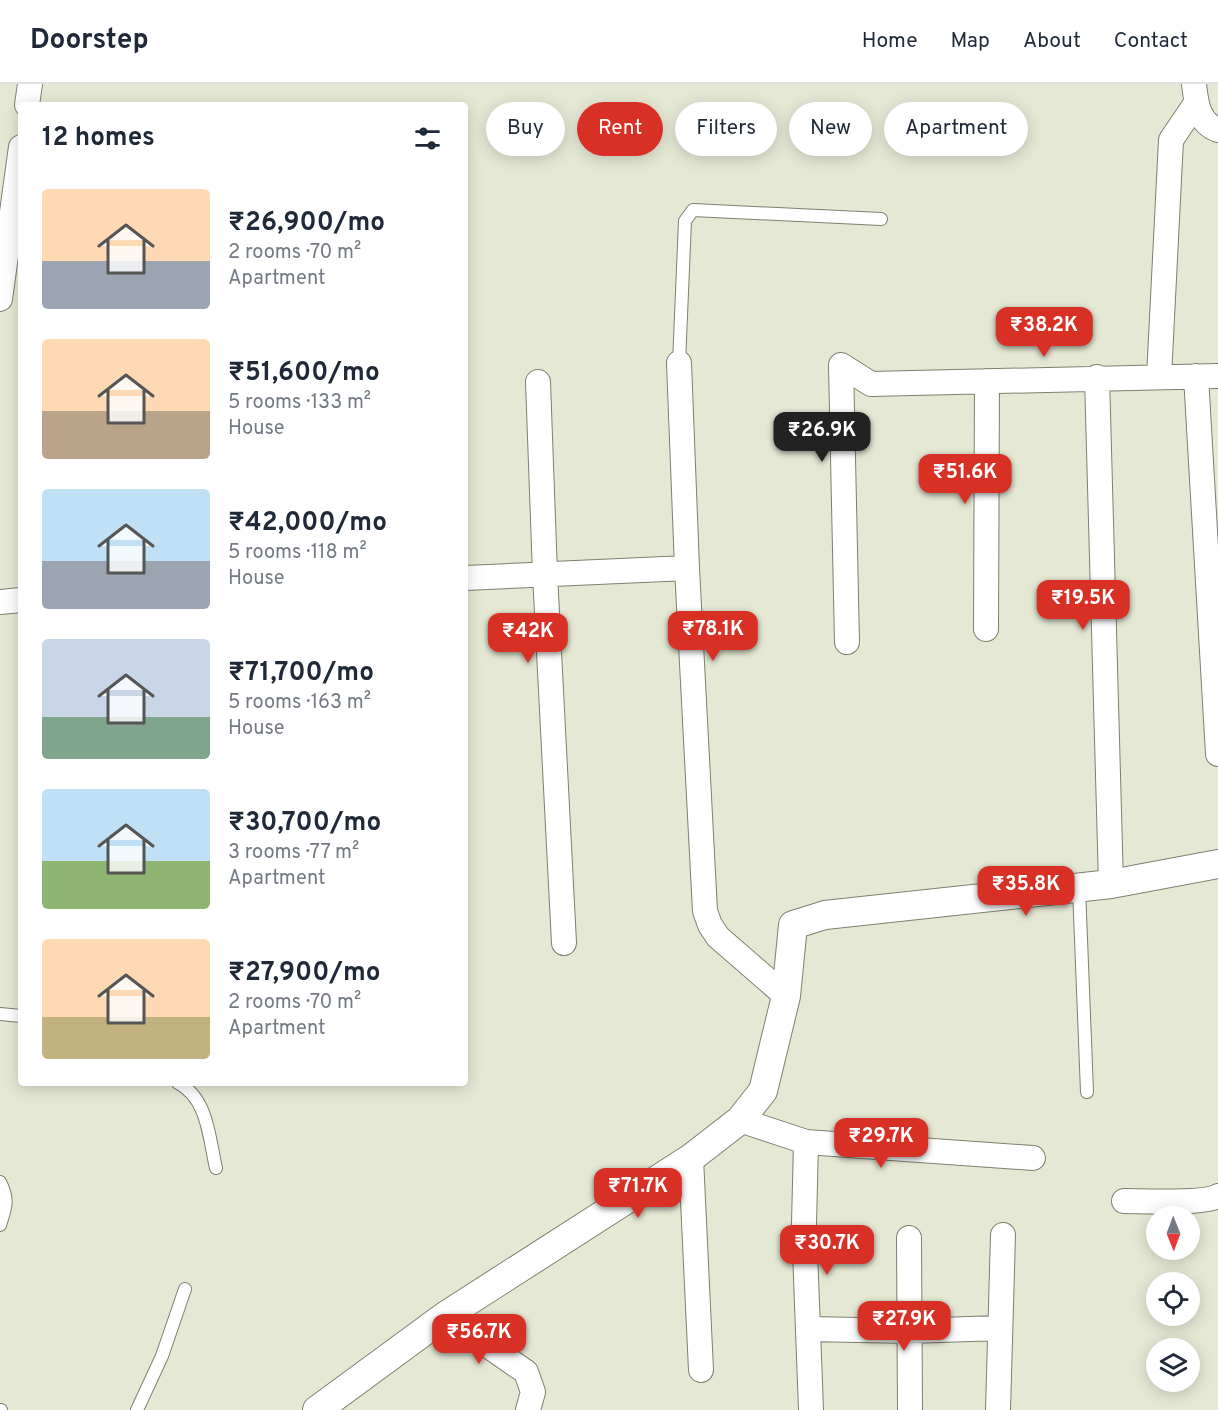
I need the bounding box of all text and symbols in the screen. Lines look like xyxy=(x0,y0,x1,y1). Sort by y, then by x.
text: Doorstep xyxy=(30,23,149,59)
text: Home xyxy=(862,28,918,55)
text: Map xyxy=(951,28,990,55)
text: About xyxy=(1023,28,1081,55)
text: Contact xyxy=(1114,28,1188,55)
chip: Buy xyxy=(486,102,565,156)
chip: Rent xyxy=(577,102,663,156)
chip: Filters xyxy=(675,102,777,156)
chip: New xyxy=(789,102,872,156)
chip: Apartment xyxy=(884,102,1028,156)
text: 12 homes xyxy=(42,122,155,155)
icon: filters xyxy=(411,122,444,155)
text: ₹26,900/mo xyxy=(228,207,385,240)
icon: home xyxy=(90,213,162,285)
text: 2 rooms · 70 m² xyxy=(228,240,361,266)
text: Apartment xyxy=(228,266,326,292)
pin: ₹38.2K xyxy=(995,307,1093,358)
text: ₹38.2K xyxy=(1010,313,1078,339)
text: ₹51,600/mo xyxy=(228,357,380,390)
icon: home xyxy=(90,363,162,435)
text: 5 rooms · 133 m² xyxy=(228,390,371,416)
pin: ₹26.9K xyxy=(773,412,871,463)
text: House xyxy=(228,416,284,442)
text: ₹26.9K xyxy=(788,418,856,444)
pin: ₹51.6K xyxy=(916,454,1014,505)
text: ₹51.6K xyxy=(933,460,997,486)
text: ₹42,000/mo xyxy=(228,507,387,540)
icon: home xyxy=(90,513,162,585)
text: 5 rooms · 118 m² xyxy=(228,540,367,566)
text: House xyxy=(228,566,284,592)
pin: ₹19.5K xyxy=(1034,580,1132,631)
text: ₹19.5K xyxy=(1051,586,1115,612)
pin: ₹78.1K xyxy=(664,611,762,662)
pin: ₹42K xyxy=(492,613,564,664)
text: ₹78.1K xyxy=(682,617,744,643)
text: ₹42K xyxy=(502,619,554,645)
text: ₹71,700/mo xyxy=(228,657,374,690)
icon: home xyxy=(90,663,162,735)
text: 5 rooms · 163 m² xyxy=(228,690,371,716)
text: House xyxy=(228,716,284,742)
text: ₹30,700/mo xyxy=(228,807,381,840)
icon: home xyxy=(90,813,162,885)
text: 3 rooms · 77 m² xyxy=(228,840,359,866)
text: Apartment xyxy=(228,866,326,892)
pin: ₹35.8K xyxy=(977,866,1075,917)
text: ₹35.8K xyxy=(992,872,1060,898)
text: ₹27,900/mo xyxy=(228,957,381,990)
icon: home xyxy=(90,963,162,1035)
text: 2 rooms · 70 m² xyxy=(228,990,361,1016)
text: Apartment xyxy=(228,1016,326,1042)
pin: ₹29.7K xyxy=(832,1118,930,1169)
text: ₹29.7K xyxy=(848,1124,914,1150)
pin: ₹71.7K xyxy=(589,1168,687,1219)
text: ₹71.7K xyxy=(608,1174,668,1200)
north arrow xyxy=(1146,1206,1200,1260)
map controls xyxy=(1146,1206,1200,1392)
pin: ₹30.7K xyxy=(778,1225,876,1276)
text: ₹30.7K xyxy=(794,1231,860,1257)
button: locate xyxy=(1146,1272,1200,1326)
pin: ₹27.9K xyxy=(855,1301,953,1352)
text: ₹27.9K xyxy=(872,1307,936,1333)
pin: ₹56.7K xyxy=(430,1314,528,1365)
text: ₹56.7K xyxy=(446,1320,512,1346)
button: layers xyxy=(1146,1338,1200,1392)

